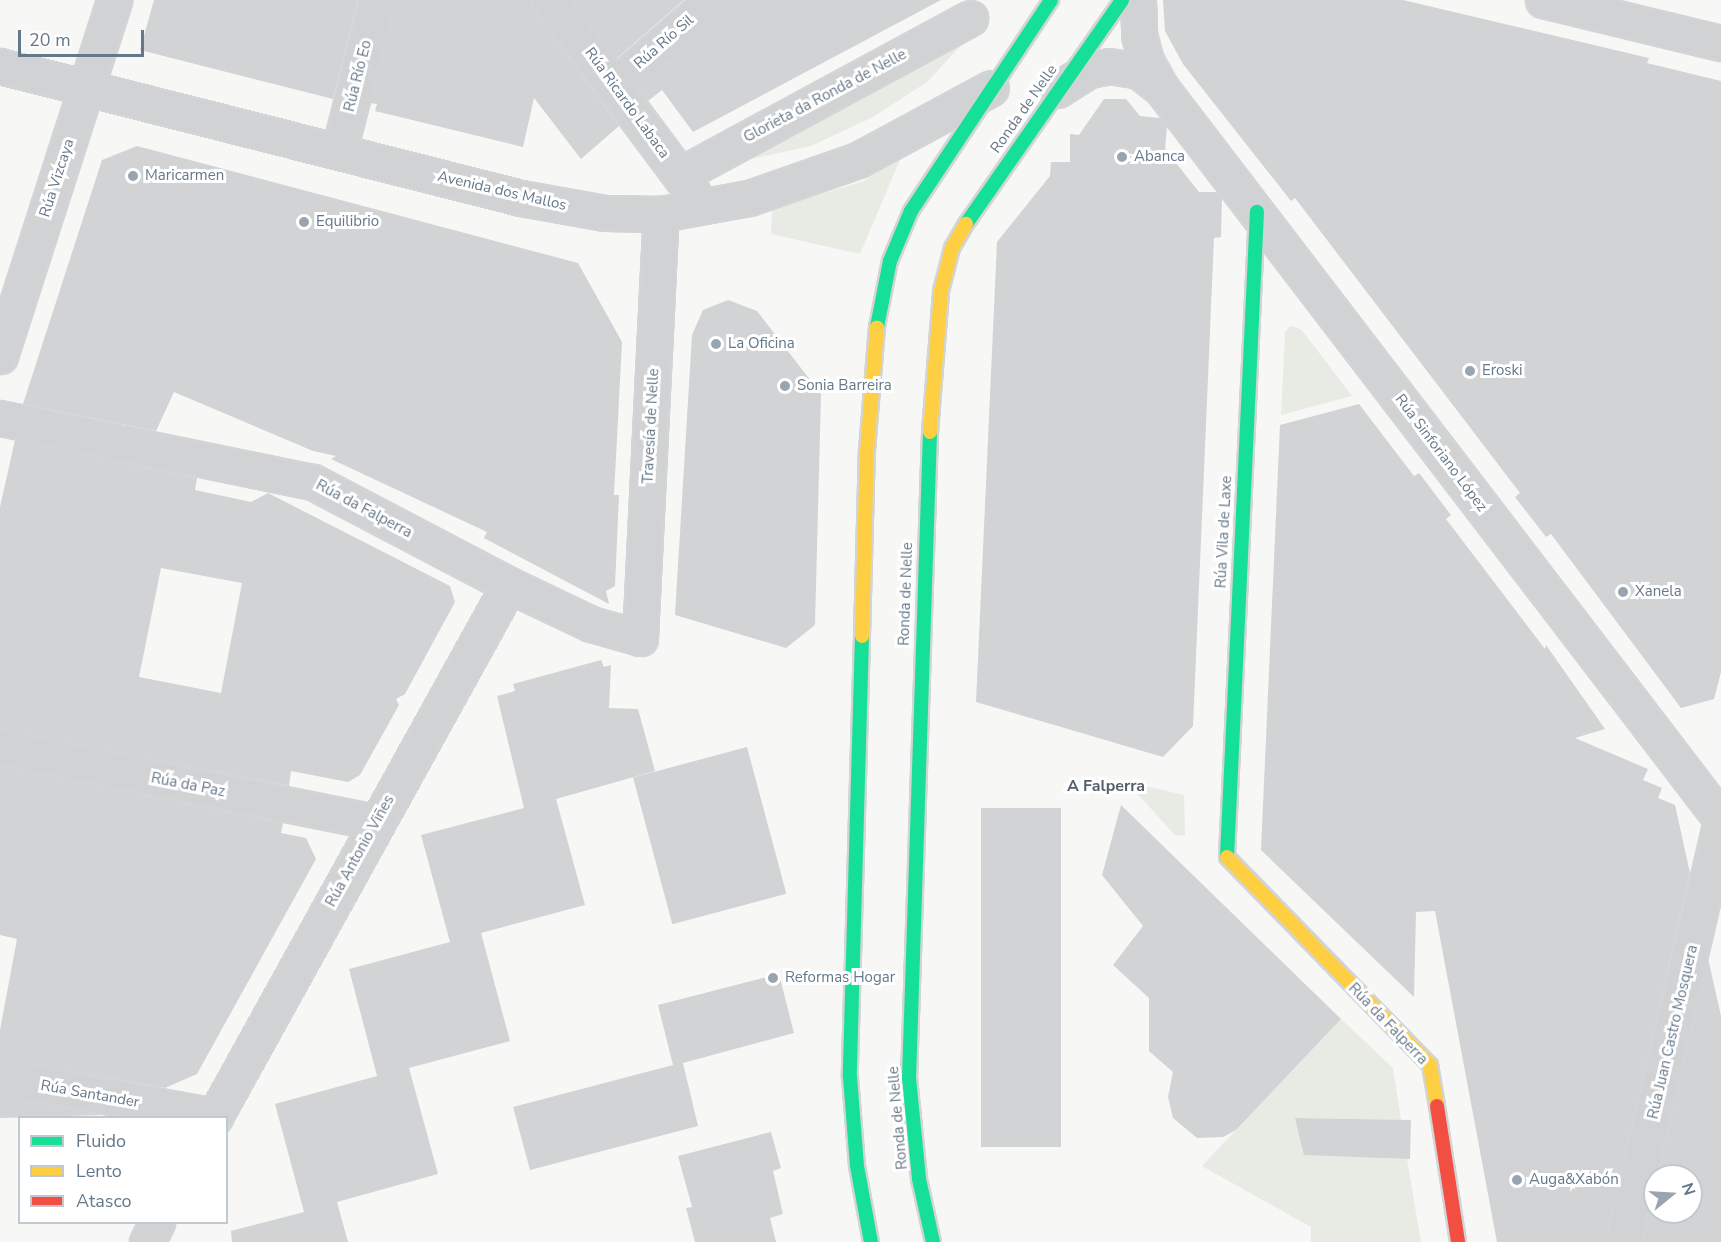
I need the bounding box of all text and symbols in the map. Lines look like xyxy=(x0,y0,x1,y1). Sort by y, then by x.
street label: Rúa Río Sil xyxy=(631,11,697,73)
scale bar xyxy=(21,18,147,56)
text: 20 m xyxy=(29,28,71,52)
street label: Rúa Río Eo xyxy=(340,38,376,114)
street label: Rúa Ricardo Labaca xyxy=(581,44,673,162)
street label: Glorieta da Ronda de Nelle xyxy=(741,45,909,147)
street label: Ronda de Nelle xyxy=(987,61,1061,157)
street label: Rúa Vizcaya xyxy=(36,137,78,219)
place label: Abanca xyxy=(1134,148,1185,166)
marker: Abanca xyxy=(1115,150,1129,164)
place label: Maricarmen xyxy=(145,167,224,185)
street label: Avenida dos Mallos xyxy=(436,167,568,215)
marker: Maricarmen xyxy=(126,169,140,183)
place label: Equilibrio xyxy=(316,213,379,231)
marker: Equilibrio xyxy=(297,215,311,229)
place label: La Oficina xyxy=(728,335,795,353)
marker: La Oficina xyxy=(709,337,723,351)
place label: Eroski xyxy=(1482,362,1523,380)
marker: Eroski xyxy=(1463,364,1477,378)
street label: Travesía de Nelle xyxy=(639,368,663,484)
place label: Sonia Barreira xyxy=(797,377,892,395)
marker: Sonia Barreira xyxy=(778,379,792,393)
street label: Rúa Sinforiano López xyxy=(1391,391,1491,515)
street label: Rúa Vila de Laxe xyxy=(1212,475,1236,589)
street label: Rúa da Falperra xyxy=(313,476,415,542)
street label: Ronda de Nelle xyxy=(895,542,917,646)
place label: Xanela xyxy=(1635,583,1682,601)
marker: Xanela xyxy=(1616,585,1630,599)
street label: Rúa da Paz xyxy=(150,769,226,801)
district label: A Falperra xyxy=(1067,776,1145,796)
street label: Rúa Antonio Viñes xyxy=(322,792,398,910)
street label: Rúa Juan Castro Mosquera xyxy=(1644,943,1702,1121)
place label: Reformas Hogar xyxy=(785,969,895,987)
marker: Reformas Hogar xyxy=(766,971,780,985)
street label: Rúa da Falperra xyxy=(1345,979,1431,1069)
street label: Ronda de Nelle xyxy=(885,1066,911,1170)
street label: Rúa Santander xyxy=(39,1076,141,1112)
legend xyxy=(18,1116,228,1224)
text: Fluido xyxy=(76,1129,126,1153)
text: Lento xyxy=(76,1159,122,1183)
north arrow xyxy=(1643,1164,1703,1224)
place label: Auga&Xabón xyxy=(1529,1171,1619,1189)
marker: Auga&Xabón xyxy=(1510,1173,1524,1187)
text: N xyxy=(1676,1180,1701,1198)
text: Atasco xyxy=(76,1189,132,1213)

